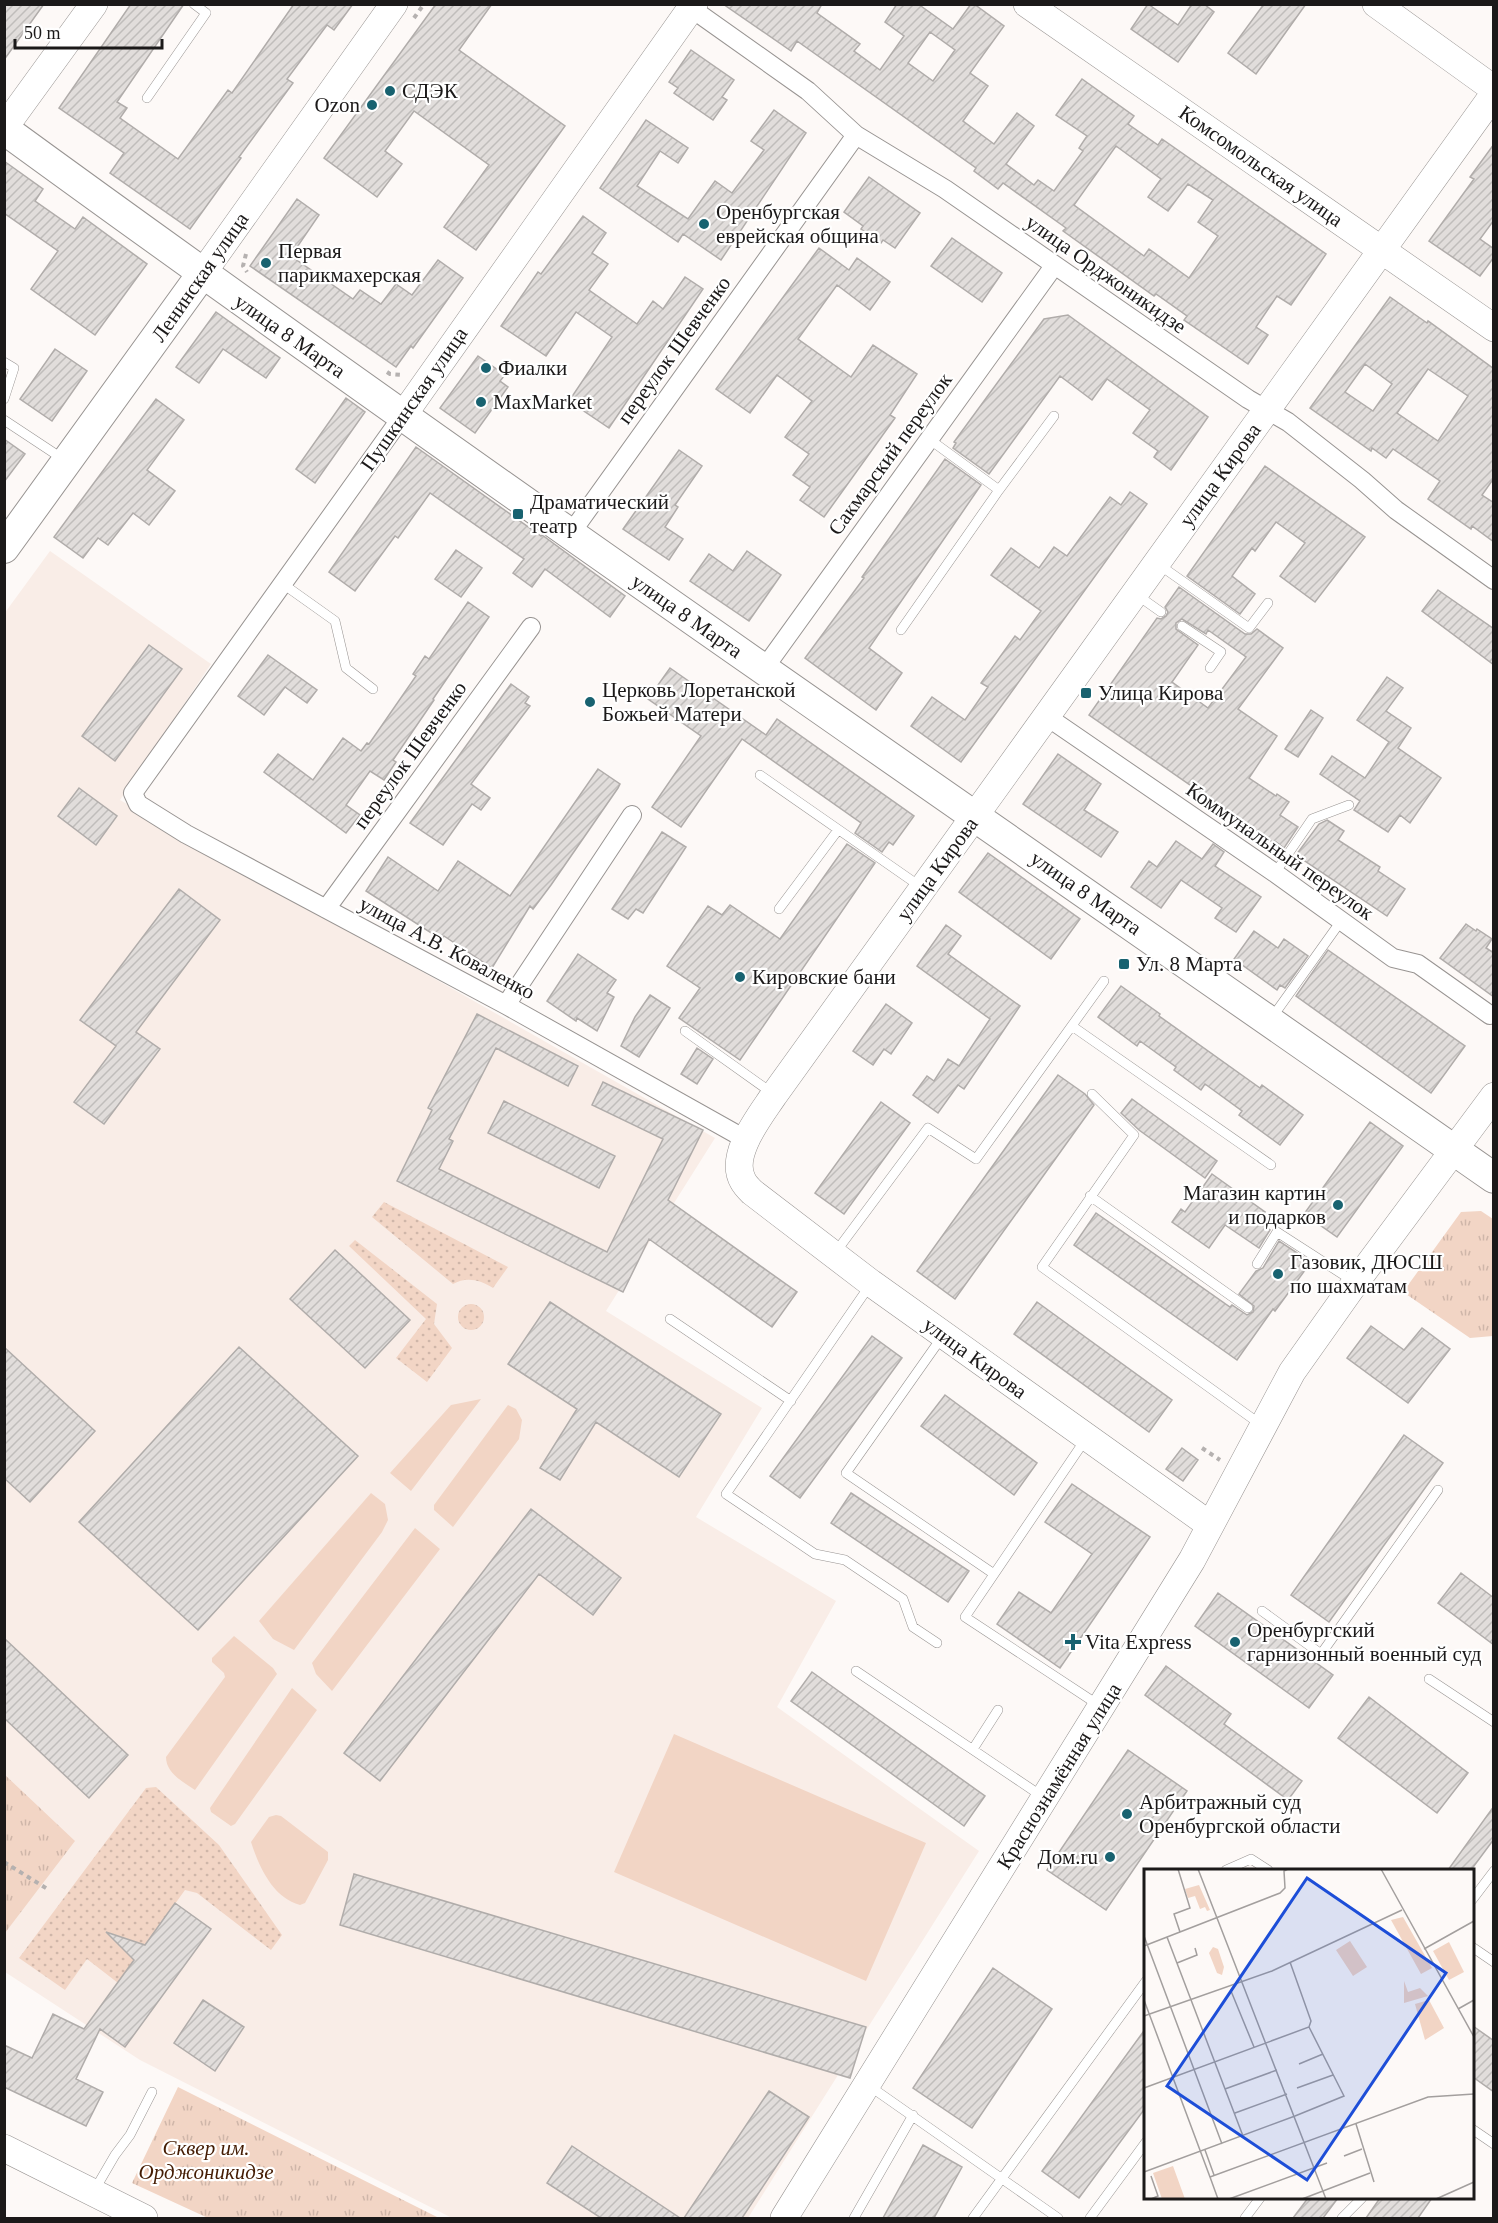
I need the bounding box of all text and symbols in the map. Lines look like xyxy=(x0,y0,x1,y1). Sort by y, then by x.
scale bar xyxy=(15,12,162,50)
text: 50 m xyxy=(24,23,61,43)
place label: СДЭК xyxy=(402,79,459,103)
marker: СДЭК xyxy=(383,84,397,98)
place label: Ozon xyxy=(315,93,360,117)
marker: Ozon xyxy=(365,98,379,112)
street label: Комсомольская улица xyxy=(1174,100,1348,232)
place label: Оренбургская еврейская община xyxy=(716,200,880,248)
street label: Ленинская улица xyxy=(146,207,254,346)
street label: улица Орджоникидзе xyxy=(1021,210,1191,338)
marker: Оренбургская еврейская община xyxy=(697,217,711,231)
place label: Первая парикмахерская xyxy=(278,239,421,287)
marker: Первая парикмахерская xyxy=(259,256,273,270)
street label: переулок Шевченко xyxy=(612,272,736,428)
street label: улица 8 Марта xyxy=(230,289,351,383)
street label: Пушкинская улица xyxy=(355,322,473,475)
place label: Фиалки xyxy=(498,356,567,380)
marker: Фиалки xyxy=(479,361,493,375)
street label: Сакмарский переулок xyxy=(823,368,957,540)
place label: MaxMarket xyxy=(493,390,592,414)
marker: MaxMarket xyxy=(474,395,488,409)
street label: улица Кирова xyxy=(1174,418,1266,532)
place label: Драматический театр xyxy=(530,490,669,538)
marker: Драматический театр xyxy=(511,507,525,521)
street label: улица 8 Марта xyxy=(627,569,748,663)
street label: переулок Шевченко xyxy=(348,677,472,833)
place label: Церковь Лоретанской Божьей Матери xyxy=(602,678,796,726)
place label: Улица Кирова xyxy=(1098,681,1224,705)
marker: Улица Кирова xyxy=(1079,686,1093,700)
marker: Церковь Лоретанской Божьей Матери xyxy=(583,695,597,709)
street label: Коммунальный переулок xyxy=(1182,777,1379,925)
street label: улица Кирова xyxy=(891,812,983,926)
street label: улица 8 Марта xyxy=(1026,846,1147,940)
street label: улица А.В. Коваленко xyxy=(355,892,539,1004)
place label: Ул. 8 Марта xyxy=(1136,952,1243,976)
marker: Ул. 8 Марта xyxy=(1117,957,1131,971)
place label: Кировские бани xyxy=(752,965,896,989)
marker: Кировские бани xyxy=(733,970,747,984)
place label: Магазин картин и подарков xyxy=(1183,1181,1326,1229)
marker: Магазин картин и подарков xyxy=(1331,1198,1345,1212)
place label: Газовик, ДЮСШ по шахматам xyxy=(1290,1250,1443,1298)
marker: Газовик, ДЮСШ по шахматам xyxy=(1271,1267,1285,1281)
street label: улица Кирова xyxy=(918,1312,1032,1404)
place label: Оренбургский гарнизонный военный суд xyxy=(1247,1618,1482,1666)
place label: Vita Express xyxy=(1085,1630,1192,1654)
marker: Vita Express xyxy=(1066,1635,1080,1649)
marker: Оренбургский гарнизонный военный суд xyxy=(1228,1635,1242,1649)
street label: Краснознамённая улица xyxy=(992,1678,1126,1873)
place label: Арбитражный суд Оренбургской области xyxy=(1139,1790,1340,1838)
marker: Арбитражный суд Оренбургской области xyxy=(1120,1807,1134,1821)
place label: Дом.ru xyxy=(1038,1845,1098,1869)
marker: Дом.ru xyxy=(1103,1850,1117,1864)
inset map xyxy=(1144,1869,1474,2199)
park label: Сквер им. Орджоникидзе xyxy=(139,2136,273,2184)

